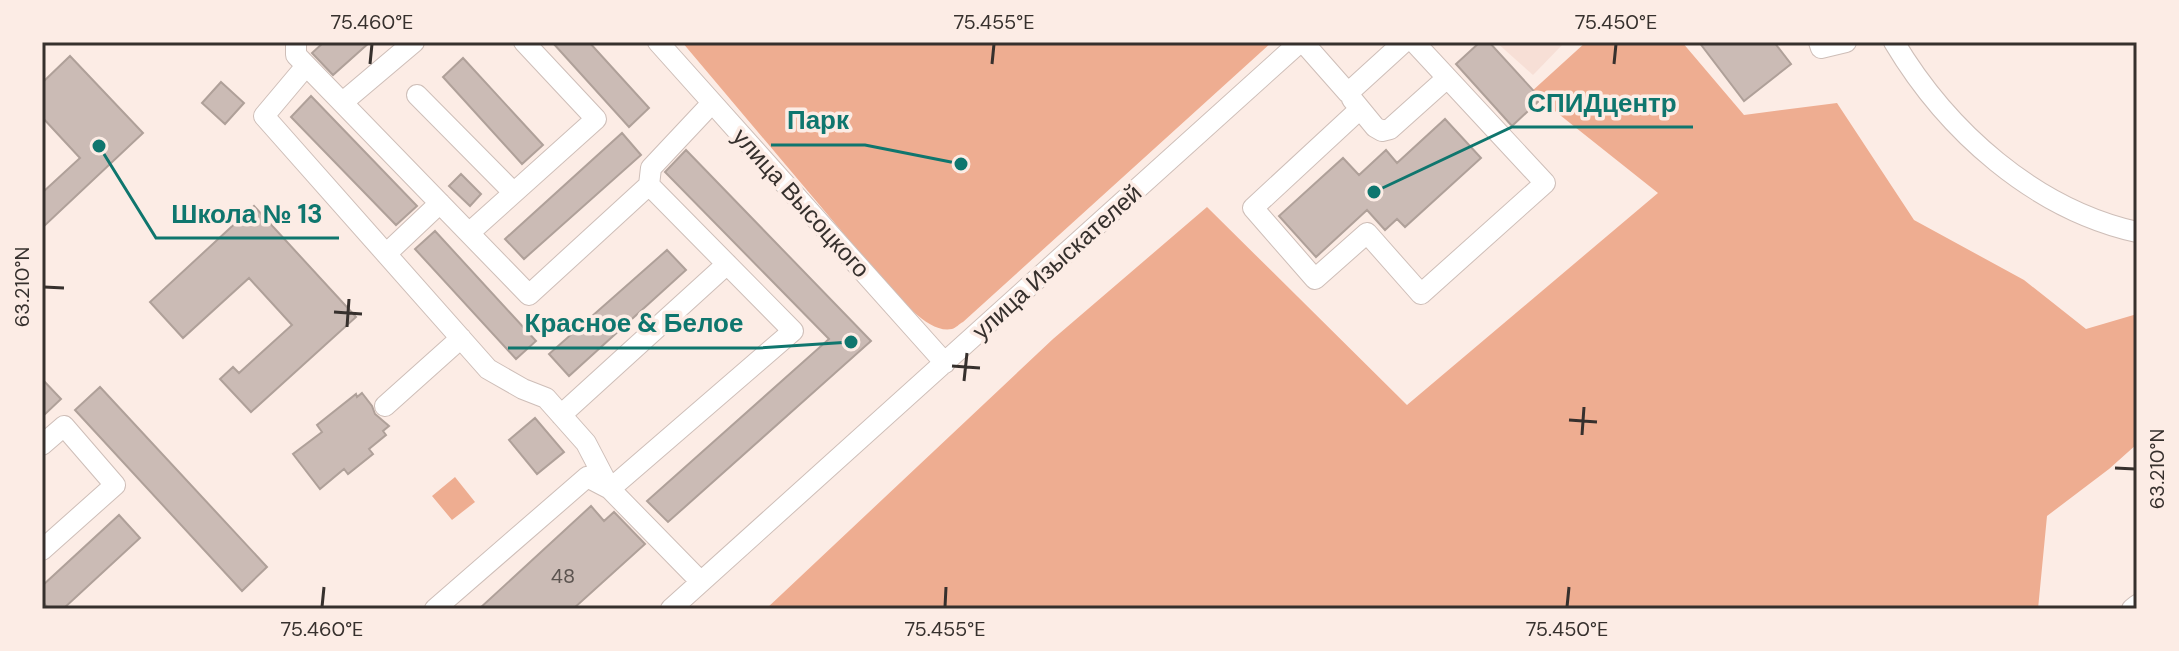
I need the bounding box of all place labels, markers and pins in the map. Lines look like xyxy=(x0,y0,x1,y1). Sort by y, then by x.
callout: СПИДцентр xyxy=(1512,77,1693,127)
callout: Парк xyxy=(771,95,865,145)
callout: Школа № 13 xyxy=(156,188,339,238)
callout: Красное & Белое xyxy=(508,298,759,348)

